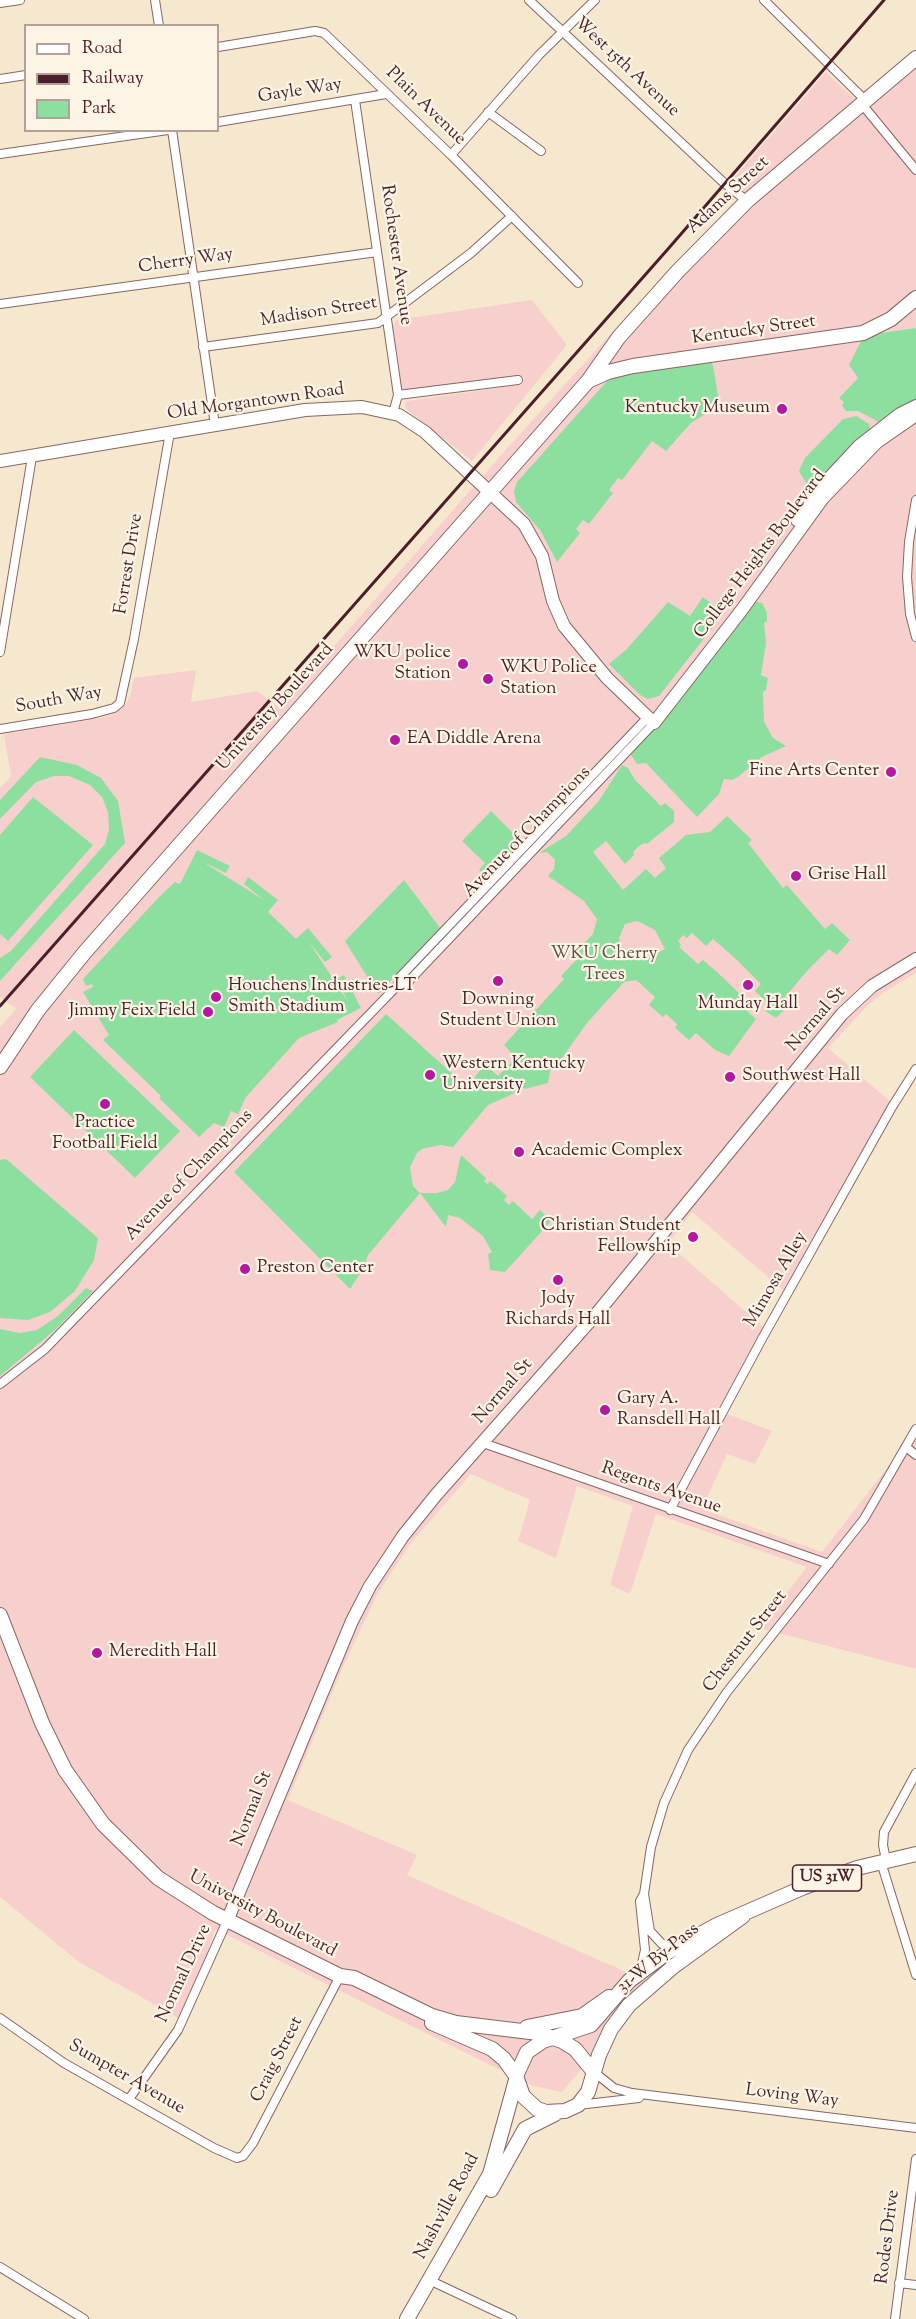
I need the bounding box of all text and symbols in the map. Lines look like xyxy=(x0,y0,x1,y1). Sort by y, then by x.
street label: West 15th Avenue xyxy=(569,14,683,122)
legend xyxy=(24,24,219,132)
text: Road xyxy=(82,36,122,62)
street label: Plain Avenue xyxy=(380,63,470,151)
text: Railway xyxy=(82,66,144,92)
street label: Gayle Way xyxy=(257,75,343,109)
text: Park xyxy=(82,96,116,122)
street label: Adams Street xyxy=(683,152,775,240)
street label: Rochester Avenue xyxy=(374,183,416,327)
street label: Cherry Way xyxy=(137,245,235,279)
street label: Madison Street xyxy=(259,293,379,333)
street label: Kentucky Street xyxy=(691,312,817,350)
street label: Old Morgantown Road xyxy=(166,380,346,426)
place label: Kentucky Museum xyxy=(625,398,770,420)
marker: Kentucky Museum xyxy=(775,402,789,416)
street label: College Heights Boulevard xyxy=(690,466,832,644)
street label: Forrest Drive xyxy=(111,512,149,616)
street label: University Boulevard xyxy=(213,640,339,776)
place label: WKU police Station xyxy=(354,643,451,686)
marker: WKU police Station xyxy=(456,657,470,671)
place label: WKU Police Station xyxy=(500,658,597,700)
marker: WKU Police Station xyxy=(481,672,495,686)
street label: South Way xyxy=(14,683,104,719)
place label: EA Diddle Arena xyxy=(407,729,541,751)
marker: EA Diddle Arena xyxy=(388,733,402,747)
place label: Fine Arts Center xyxy=(749,761,879,783)
street label: Avenue of Champions xyxy=(460,763,596,903)
marker: Fine Arts Center xyxy=(884,765,898,779)
place label: Grise Hall xyxy=(808,865,886,887)
marker: Grise Hall xyxy=(789,869,803,883)
park label: WKU Cherry Trees xyxy=(551,944,657,986)
marker: Downing Student Union xyxy=(491,974,505,988)
place label: Houchens Industries-LT Smith Stadium xyxy=(228,976,416,1018)
marker: Munday Hall xyxy=(741,978,755,992)
street label: Normal St xyxy=(783,983,851,1057)
marker: Houchens Industries-LT Smith Stadium xyxy=(209,990,223,1004)
place label: Downing Student Union xyxy=(440,990,556,1032)
place label: Munday Hall xyxy=(698,994,798,1016)
place label: Jimmy Feix Field xyxy=(69,1001,196,1023)
marker: Jimmy Feix Field xyxy=(201,1005,215,1019)
place label: Western Kentucky University xyxy=(442,1054,586,1096)
place label: Southwest Hall xyxy=(742,1066,860,1088)
marker: Western Kentucky University xyxy=(423,1068,437,1082)
marker: Southwest Hall xyxy=(723,1070,737,1084)
marker: Practice Football Field xyxy=(98,1097,112,1111)
street label: Avenue of Champions xyxy=(122,1106,258,1246)
place label: Practice Football Field xyxy=(52,1113,158,1156)
place label: Academic Complex xyxy=(531,1141,683,1163)
marker: Academic Complex xyxy=(512,1145,526,1159)
place label: Christian Student Fellowship xyxy=(541,1216,681,1258)
street label: Mimosa Alley xyxy=(741,1228,813,1332)
marker: Christian Student Fellowship xyxy=(686,1230,700,1244)
place label: Preston Center xyxy=(257,1258,374,1280)
marker: Preston Center xyxy=(238,1262,252,1276)
marker: Jody Richards Hall xyxy=(551,1273,565,1287)
place label: Jody Richards Hall xyxy=(505,1289,611,1332)
street label: Normal St xyxy=(470,1355,538,1429)
place label: Gary A. Ransdell Hall xyxy=(617,1389,721,1432)
marker: Gary A. Ransdell Hall xyxy=(598,1403,612,1417)
street label: Regents Avenue xyxy=(598,1458,724,1520)
street label: Chestnut Street xyxy=(699,1587,793,1697)
place label: Meredith Hall xyxy=(109,1642,217,1664)
marker: Meredith Hall xyxy=(90,1646,104,1660)
street label: Normal St xyxy=(228,1768,278,1850)
road number: US 31W xyxy=(792,1865,862,1891)
street label: University Boulevard xyxy=(184,1867,340,1963)
street label: 31-W By-Pass xyxy=(614,1919,704,1999)
street label: Normal Drive xyxy=(153,1921,217,2027)
street label: Craig Street xyxy=(247,2013,309,2107)
street label: Sumpter Avenue xyxy=(64,2036,188,2120)
street label: Loving Way xyxy=(744,2081,840,2113)
street label: Nashville Road xyxy=(411,2150,485,2264)
street label: Rodes Drive xyxy=(873,2189,905,2285)

